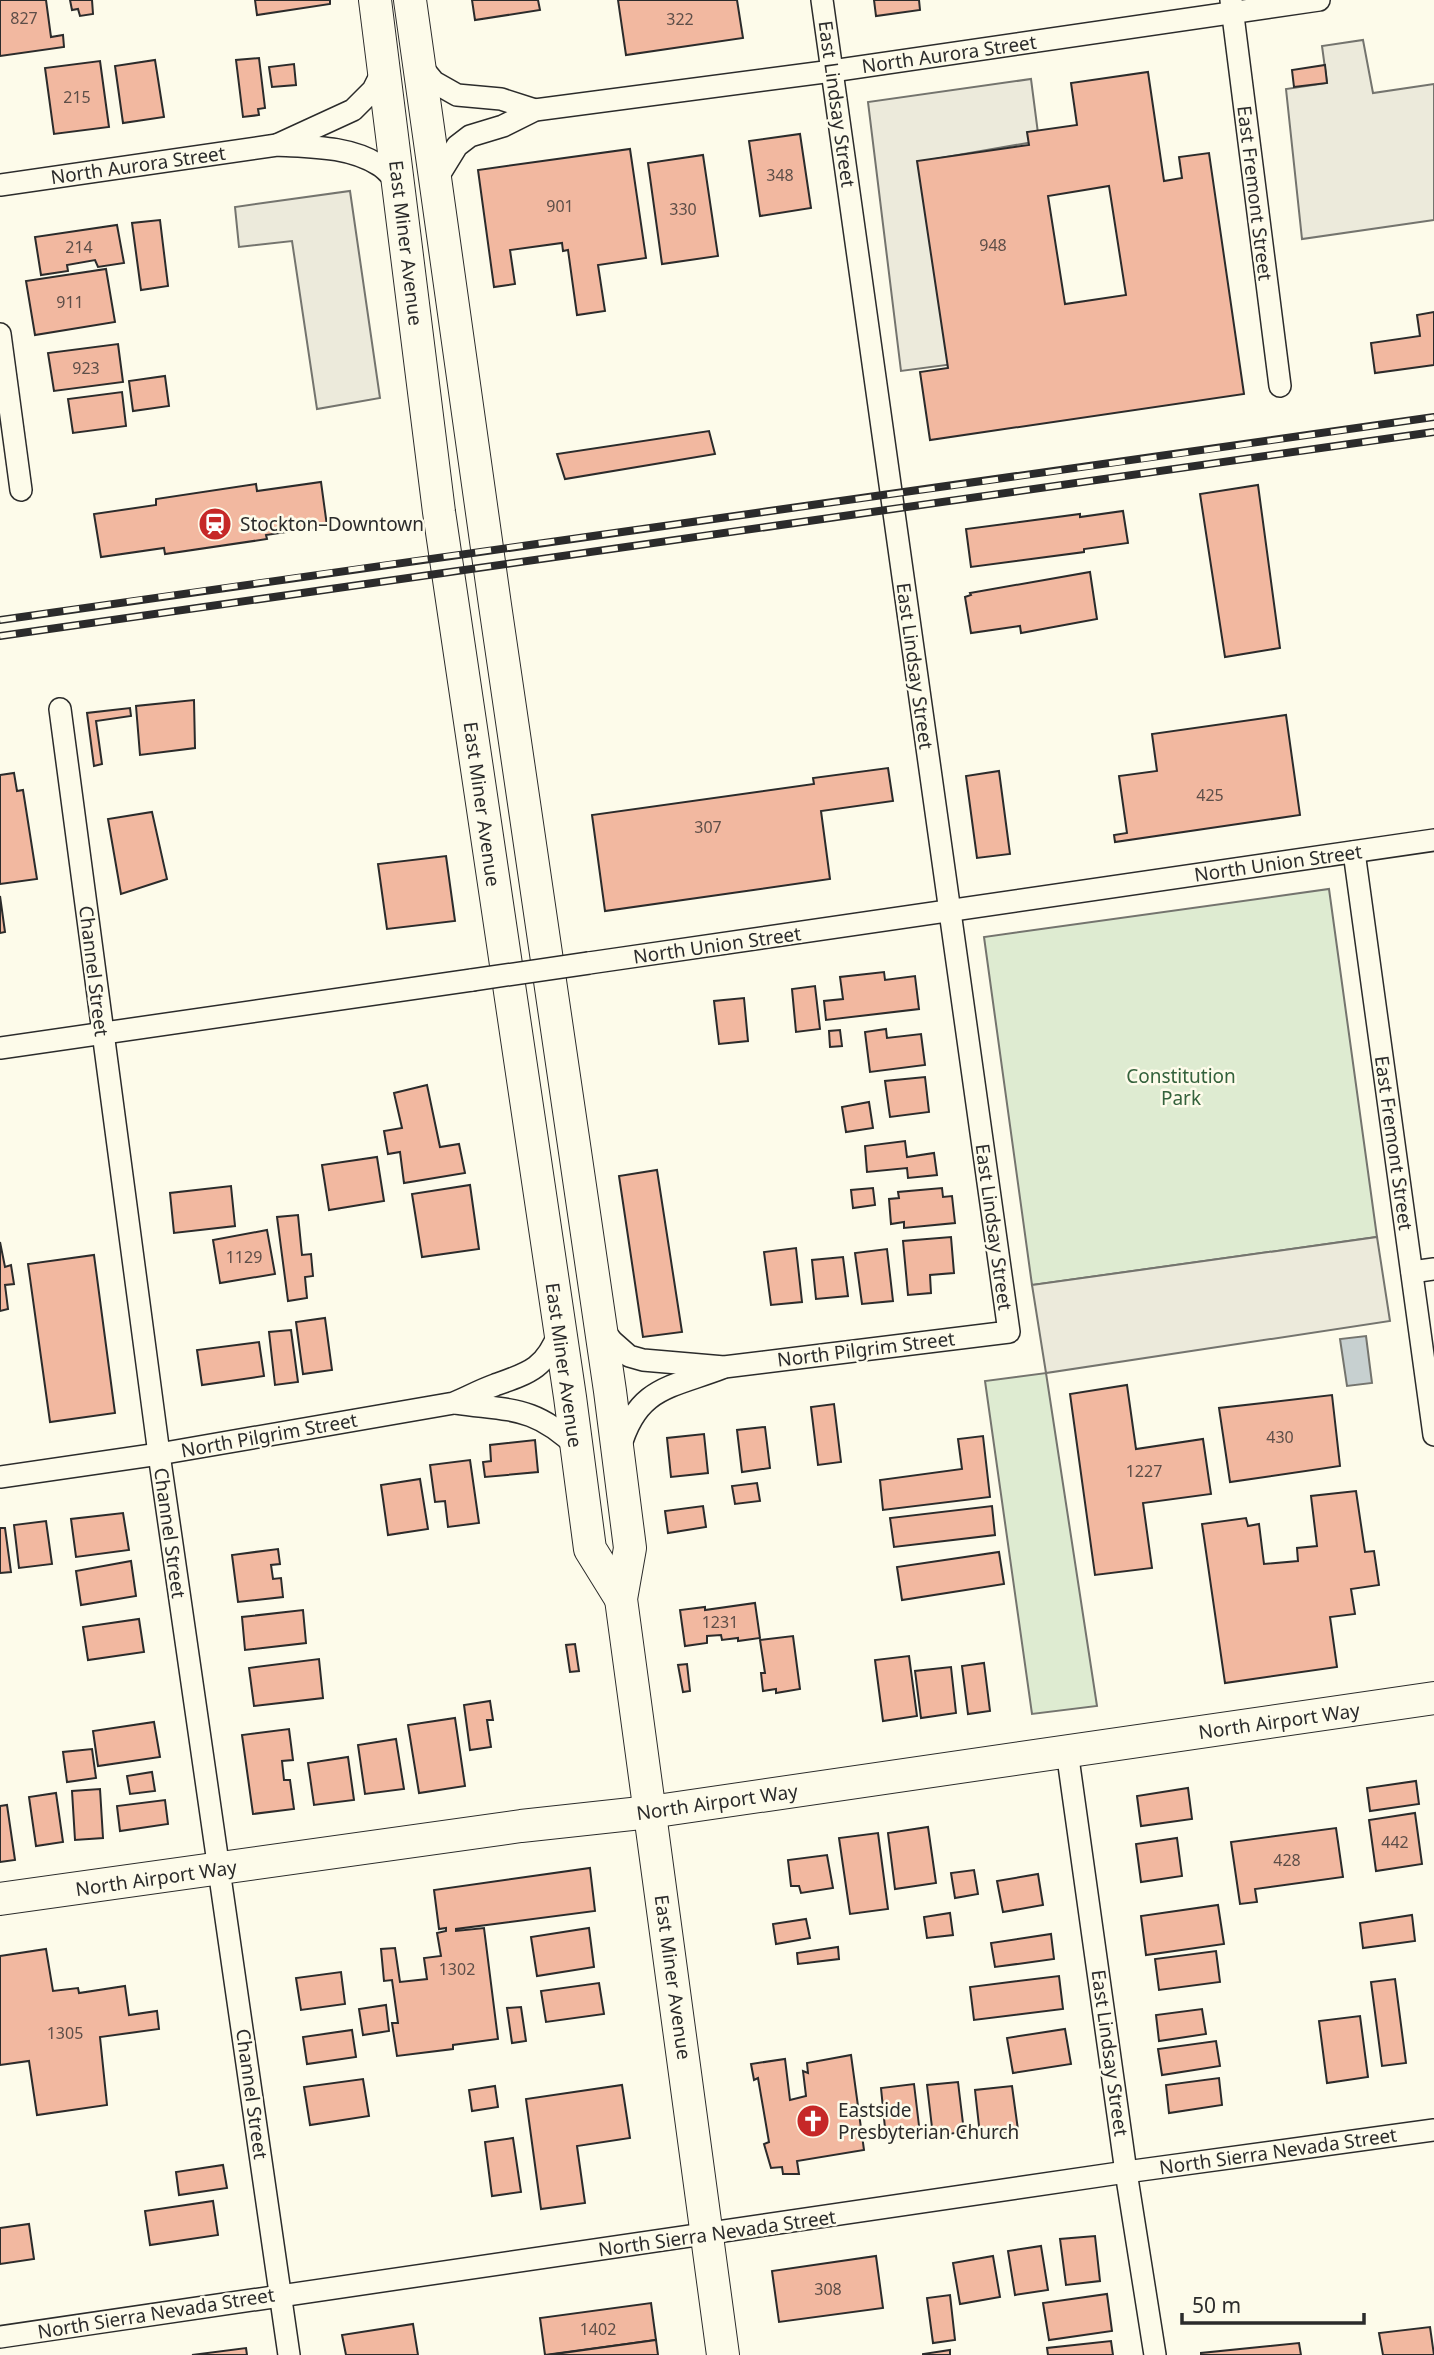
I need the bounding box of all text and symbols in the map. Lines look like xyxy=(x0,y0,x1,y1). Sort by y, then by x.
house number: 827 xyxy=(10,7,38,29)
house number: 322 xyxy=(666,8,694,30)
street label: East Lindsay Street xyxy=(812,19,862,189)
street label: North Aurora Street xyxy=(860,29,1038,79)
house number: 215 xyxy=(63,86,91,108)
street label: East Fremont Street xyxy=(1231,104,1279,282)
street label: North Aurora Street xyxy=(49,140,227,190)
street label: East Miner Avenue xyxy=(383,159,429,327)
house number: 348 xyxy=(766,164,794,186)
house number: 901 xyxy=(546,195,574,217)
house number: 330 xyxy=(669,198,697,220)
house number: 948 xyxy=(979,234,1007,256)
house number: 214 xyxy=(65,236,93,258)
house number: 911 xyxy=(56,291,84,313)
house number: 923 xyxy=(72,357,100,379)
station icon: Stockton–Downtown xyxy=(196,505,234,543)
place label: Stockton–Downtown xyxy=(240,511,424,537)
street label: East Lindsay Street xyxy=(890,581,940,751)
street label: East Miner Avenue xyxy=(458,720,506,888)
house number: 425 xyxy=(1196,784,1224,806)
house number: 307 xyxy=(694,816,722,838)
street label: North Union Street xyxy=(1192,838,1364,888)
street label: Channel Street xyxy=(73,904,115,1038)
street label: North Union Street xyxy=(631,920,803,970)
street label: East Fremont Street xyxy=(1369,1054,1419,1232)
park label: Constitution Park xyxy=(1126,1063,1236,1111)
street label: East Lindsay Street xyxy=(969,1142,1019,1312)
house number: 1129 xyxy=(226,1246,262,1268)
street label: East Miner Avenue xyxy=(540,1281,588,1449)
street label: North Pilgrim Street xyxy=(776,1325,956,1373)
street label: North Pilgrim Street xyxy=(179,1407,359,1463)
house number: 430 xyxy=(1266,1426,1294,1448)
house number: 1227 xyxy=(1126,1460,1162,1482)
street label: Channel Street xyxy=(148,1466,192,1600)
house number: 1231 xyxy=(702,1611,738,1633)
street label: North Airport Way xyxy=(1197,1697,1362,1745)
street label: North Airport Way xyxy=(635,1778,800,1826)
house number: 442 xyxy=(1381,1831,1409,1853)
house number: 428 xyxy=(1273,1849,1301,1871)
street label: North Airport Way xyxy=(74,1854,239,1902)
street label: East Miner Avenue xyxy=(649,1893,697,2061)
house number: 1302 xyxy=(439,1958,475,1980)
street label: East Lindsay Street xyxy=(1085,1968,1135,2138)
house number: 1305 xyxy=(47,2022,83,2044)
street label: Channel Street xyxy=(230,2027,274,2161)
place label: Eastside Presbyterian Church xyxy=(838,2097,1019,2145)
church icon: Eastside Presbyterian Church xyxy=(794,2102,832,2140)
street label: North Sierra Nevada Street xyxy=(1157,2121,1399,2181)
street label: North Sierra Nevada Street xyxy=(596,2203,838,2263)
house number: 308 xyxy=(814,2278,842,2300)
street label: North Sierra Nevada Street xyxy=(36,2281,277,2345)
scale bar xyxy=(1182,2282,1364,2326)
text: 50 m xyxy=(1192,2291,1241,2319)
house number: 1402 xyxy=(580,2318,616,2340)

